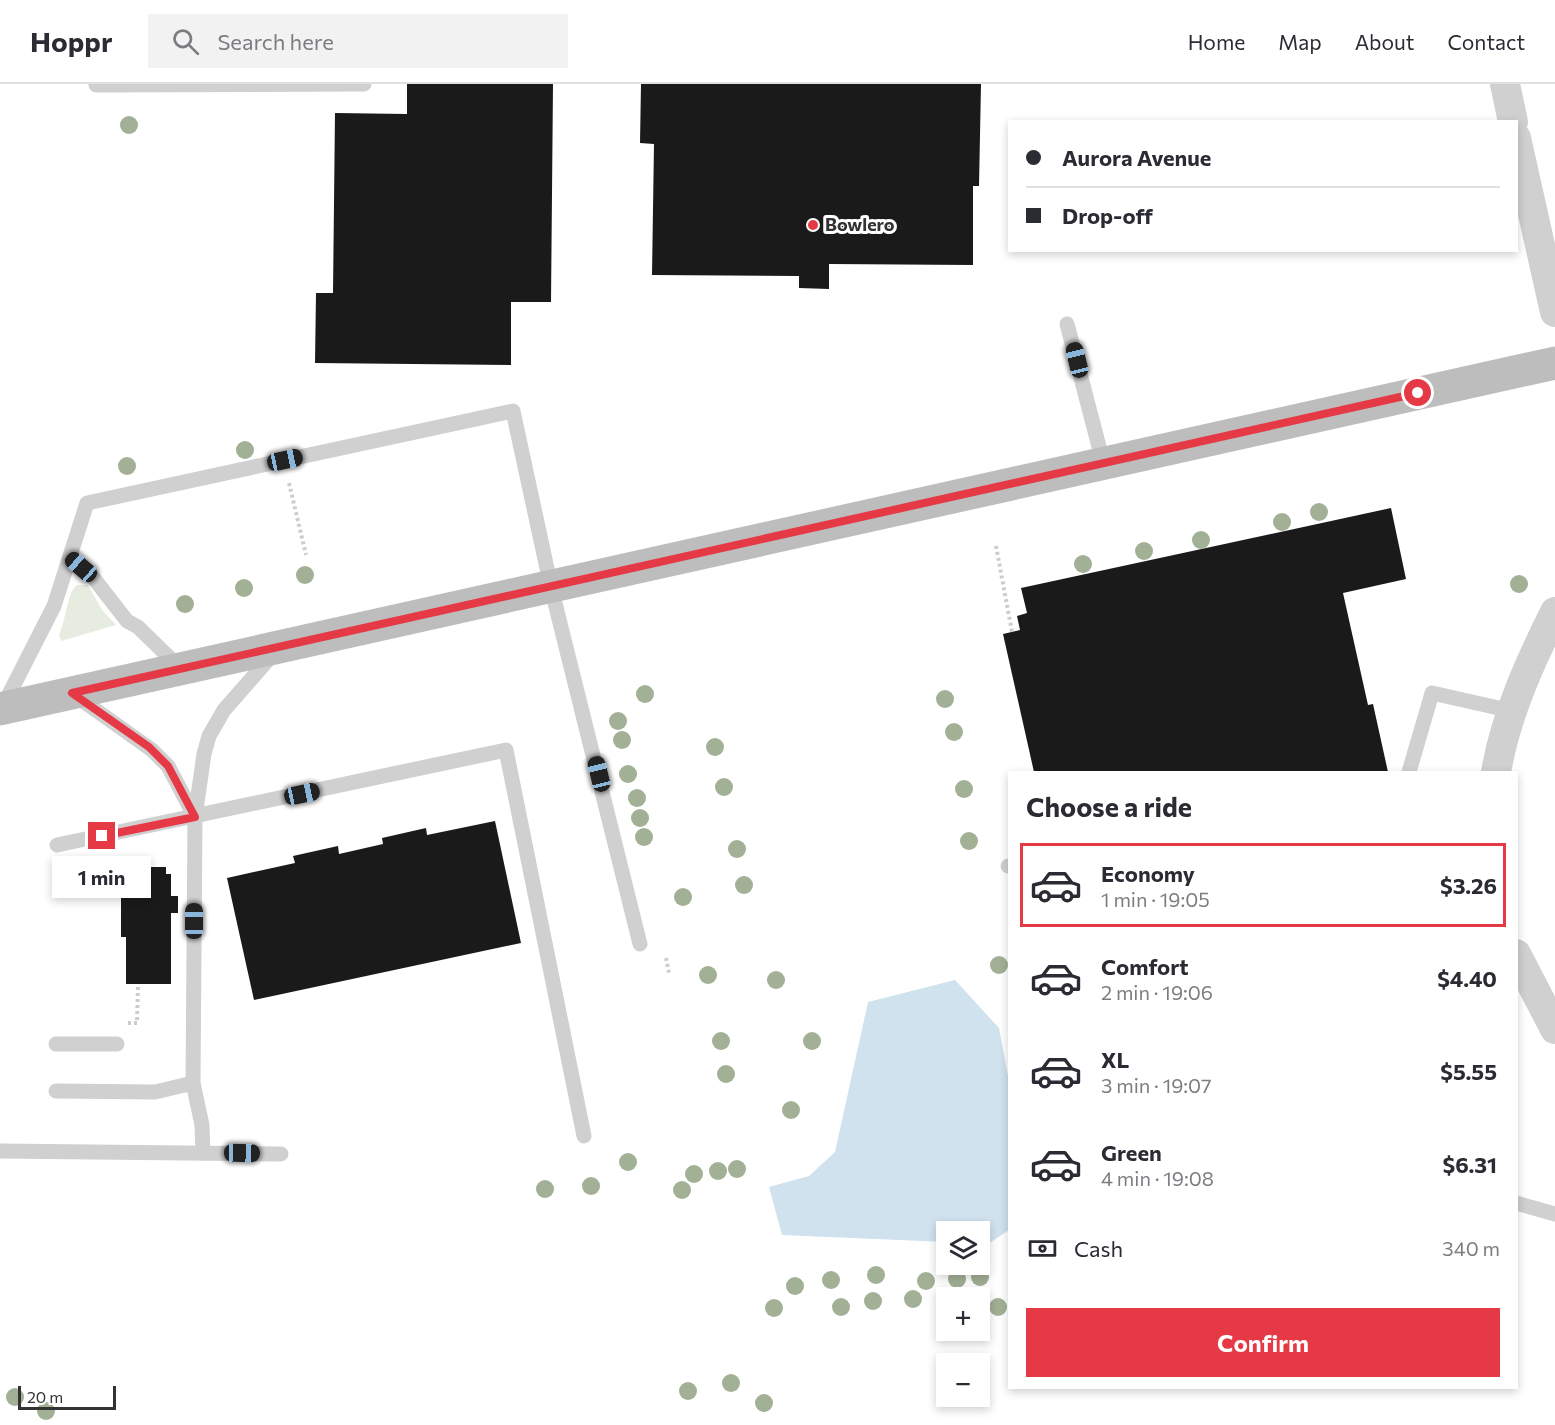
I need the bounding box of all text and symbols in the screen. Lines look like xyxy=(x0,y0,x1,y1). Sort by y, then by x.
search box xyxy=(148,14,568,68)
text: Hoppr xyxy=(30,24,112,58)
icon: search xyxy=(169,25,202,58)
text: Search here xyxy=(217,28,334,55)
text: Home xyxy=(1188,29,1245,54)
text: Map xyxy=(1278,29,1322,54)
text: About xyxy=(1355,29,1414,54)
text: Contact xyxy=(1447,29,1525,54)
text: Aurora Avenue xyxy=(1062,144,1211,171)
text: Drop-off xyxy=(1062,202,1153,229)
place label: Bowlero xyxy=(825,213,895,235)
marker: Bowlero xyxy=(806,218,820,232)
car xyxy=(1064,340,1090,380)
route start xyxy=(1404,379,1431,406)
car xyxy=(266,447,304,473)
car xyxy=(62,548,100,586)
car xyxy=(586,754,612,794)
car xyxy=(283,781,321,807)
text: Choose a ride xyxy=(1026,790,1192,823)
route end xyxy=(88,822,115,849)
callout: 1 min xyxy=(52,857,152,899)
icon: car xyxy=(1029,858,1083,912)
text: Economy xyxy=(1101,860,1195,887)
text: 1 min xyxy=(78,865,125,889)
text: $3.26 xyxy=(1440,872,1497,899)
text: 1 min · 19:05 xyxy=(1101,887,1210,911)
car xyxy=(185,903,203,939)
icon: car xyxy=(1029,951,1083,1005)
text: Comfort xyxy=(1101,953,1189,980)
text: $4.40 xyxy=(1437,965,1497,992)
text: 2 min · 19:06 xyxy=(1101,980,1213,1004)
icon: car xyxy=(1029,1044,1083,1098)
text: XL xyxy=(1101,1046,1129,1073)
text: $5.55 xyxy=(1440,1058,1497,1085)
text: 3 min · 19:07 xyxy=(1101,1073,1212,1097)
icon: car xyxy=(1029,1137,1083,1191)
text: Green xyxy=(1101,1139,1162,1166)
car xyxy=(224,1144,260,1162)
text: $6.31 xyxy=(1443,1151,1497,1178)
text: 4 min · 19:08 xyxy=(1101,1166,1214,1190)
map controls xyxy=(936,1221,990,1407)
button: layers xyxy=(936,1221,990,1275)
icon: cash xyxy=(1026,1232,1059,1265)
text: Cash xyxy=(1074,1235,1123,1262)
text: 340 m xyxy=(1442,1236,1500,1260)
button: + xyxy=(936,1287,990,1341)
button: Confirm xyxy=(1026,1308,1500,1377)
button: − xyxy=(936,1353,990,1407)
scale bar xyxy=(18,1383,116,1410)
text: 20 m xyxy=(27,1387,63,1406)

